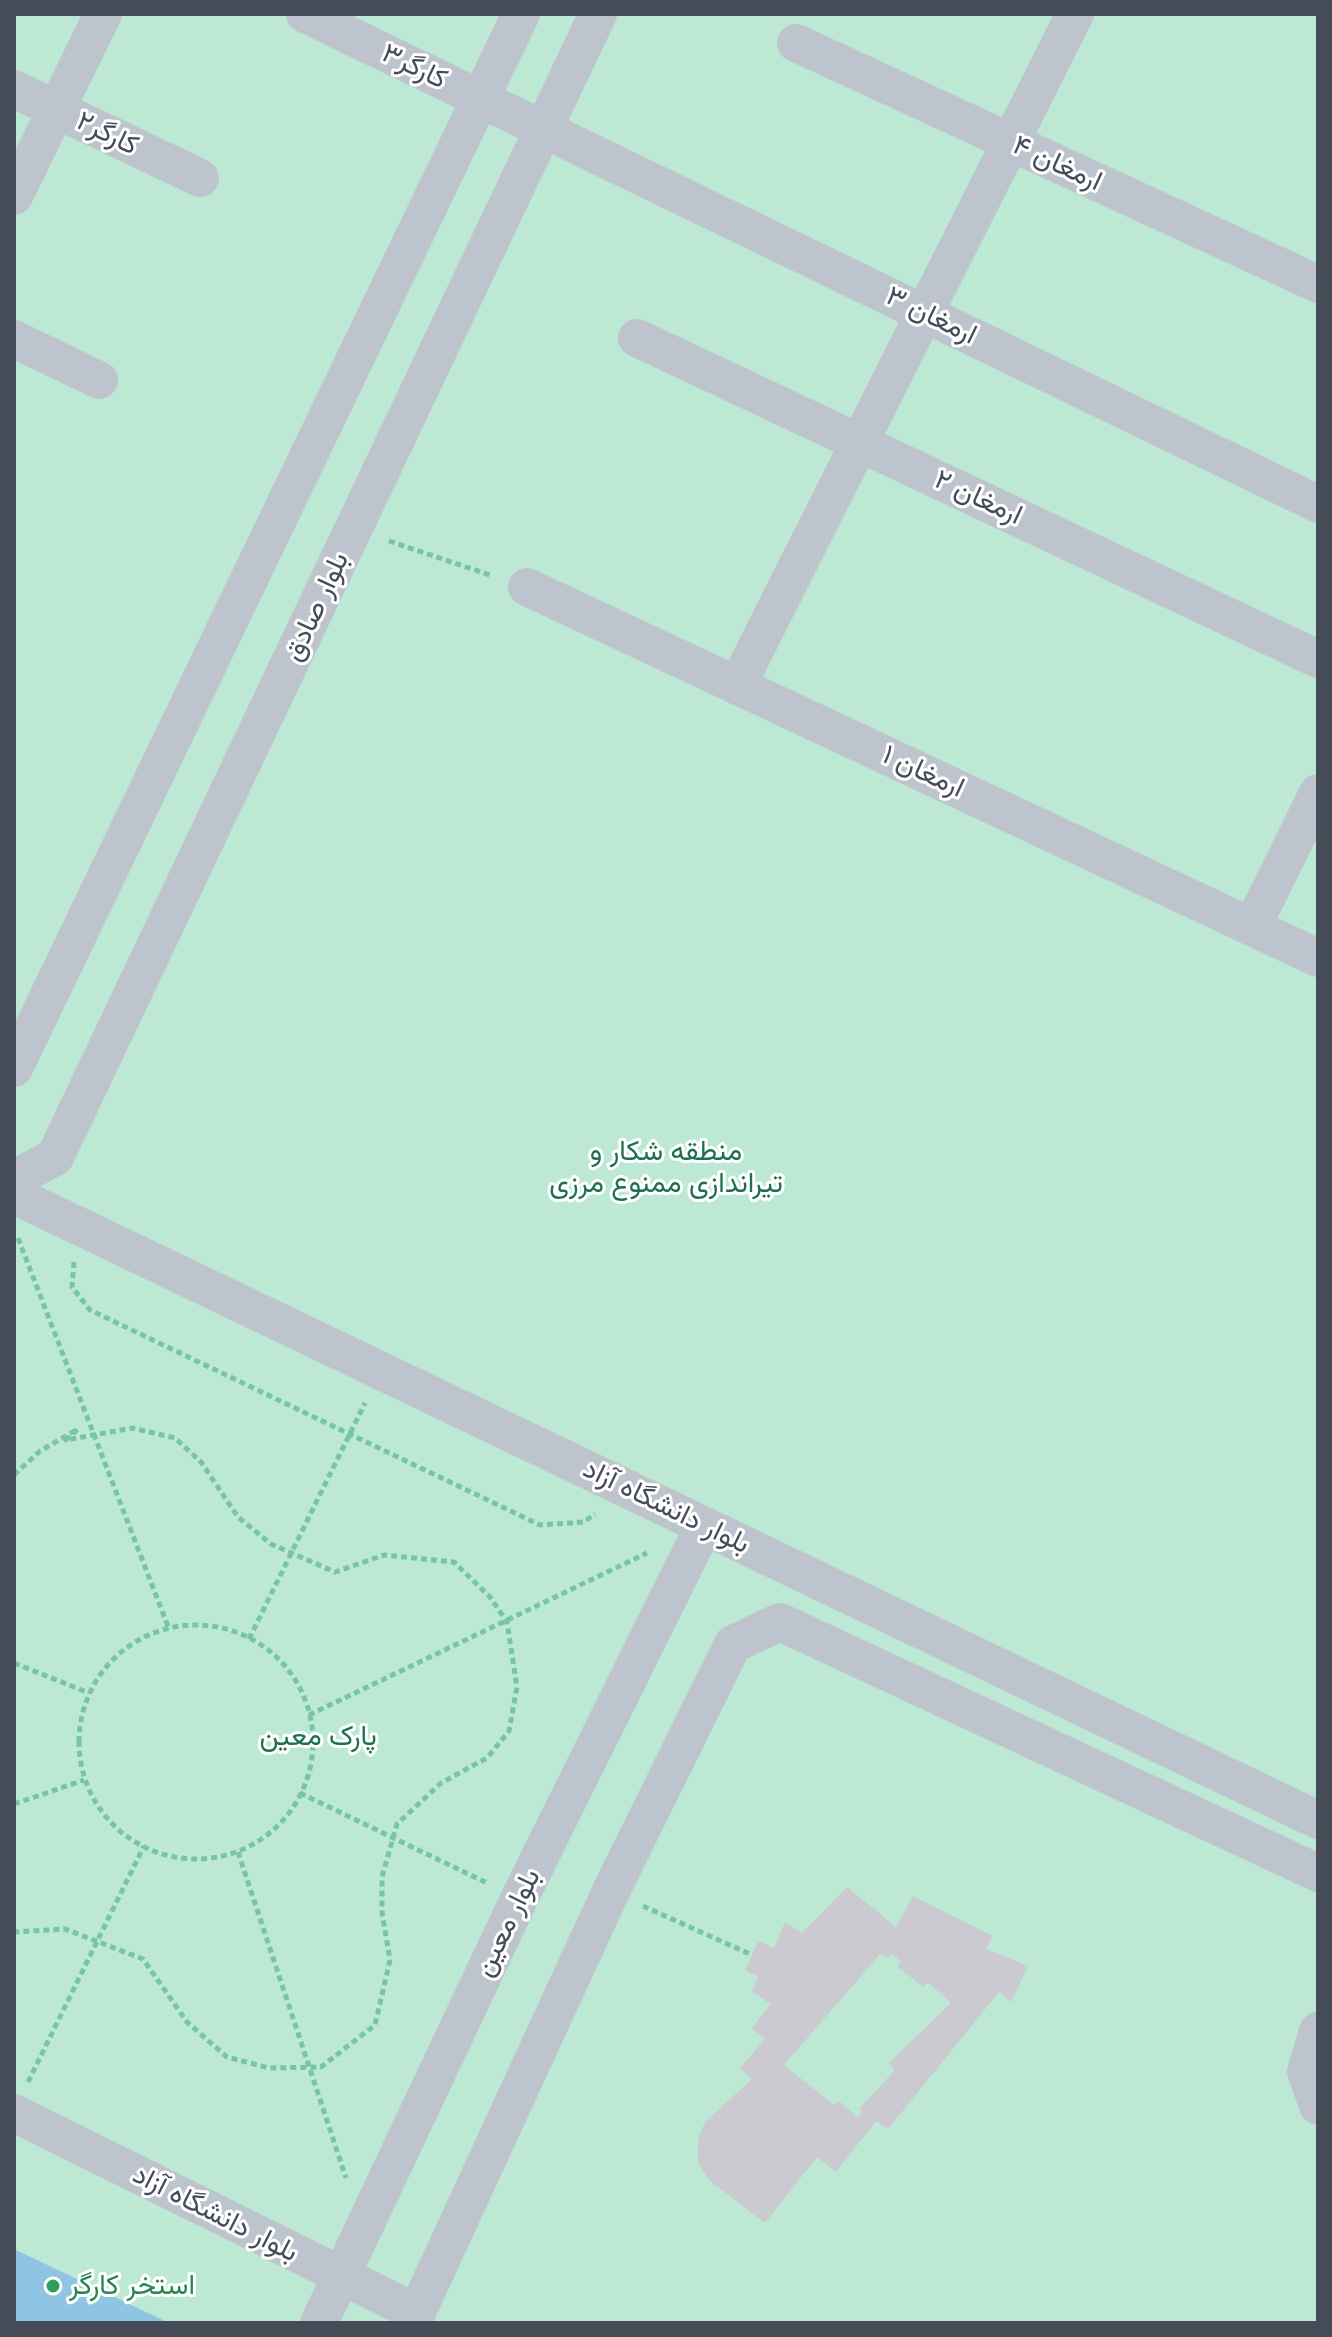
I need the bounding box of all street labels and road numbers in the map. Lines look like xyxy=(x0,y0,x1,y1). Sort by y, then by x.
street label: کارگر۳ xyxy=(376,37,452,97)
street label: کارگر۲ xyxy=(71,105,143,163)
street label: ارمغان ۴ xyxy=(1007,129,1107,199)
street label: ارمغان ۳ xyxy=(880,280,982,352)
street label: ارمغان ۲ xyxy=(929,463,1027,533)
street label: بلوار صادق xyxy=(277,547,357,667)
street label: ارمغان ۱ xyxy=(877,738,969,806)
street label: بلوار دانشگاه آزاد xyxy=(577,1452,755,1562)
street label: بلوار معین xyxy=(468,1864,548,1982)
street label: بلوار دانشگاه آزاد xyxy=(127,2158,303,2270)

